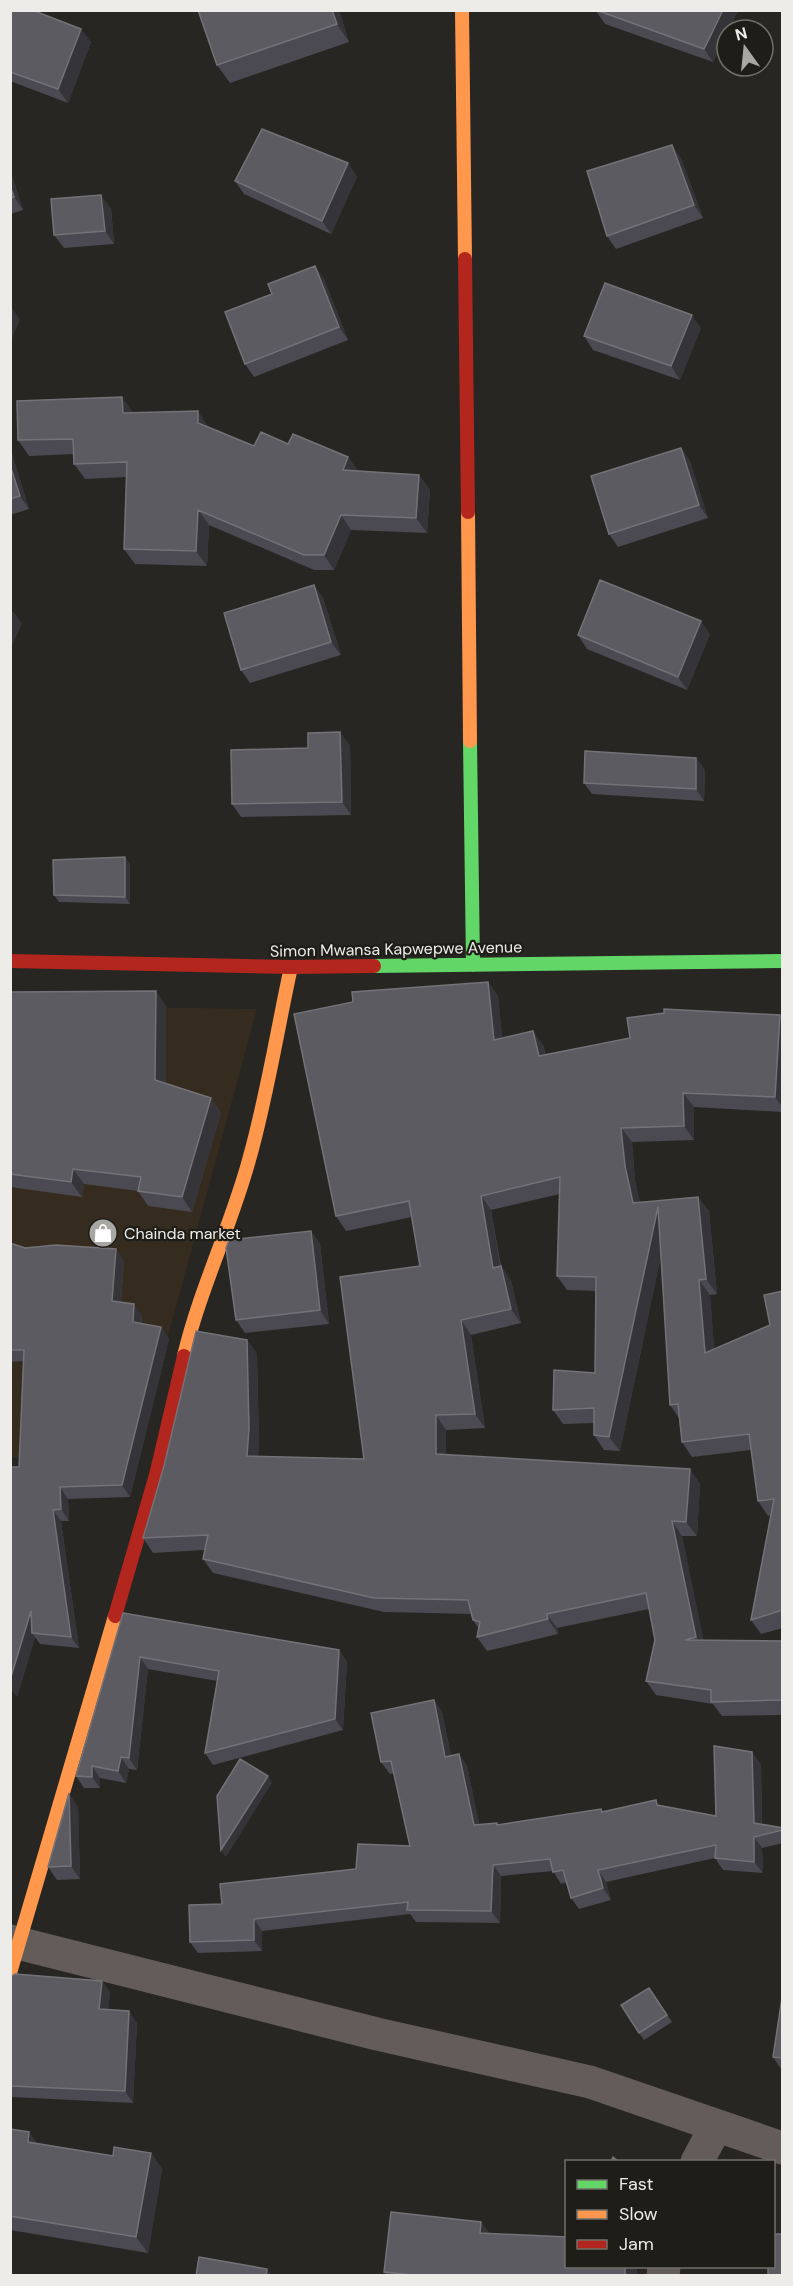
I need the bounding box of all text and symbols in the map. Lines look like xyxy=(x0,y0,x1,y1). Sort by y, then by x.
north arrow xyxy=(715,18,775,78)
text: N xyxy=(733,22,750,46)
street label: Simon Mwansa Kapwepwe Avenue xyxy=(270,936,522,962)
shop icon: Chainda market xyxy=(87,1217,119,1249)
place label: Chainda market xyxy=(124,1223,241,1244)
legend xyxy=(565,2160,775,2268)
text: Fast xyxy=(619,2172,654,2196)
text: Slow xyxy=(619,2202,658,2226)
text: Jam xyxy=(619,2232,654,2256)

